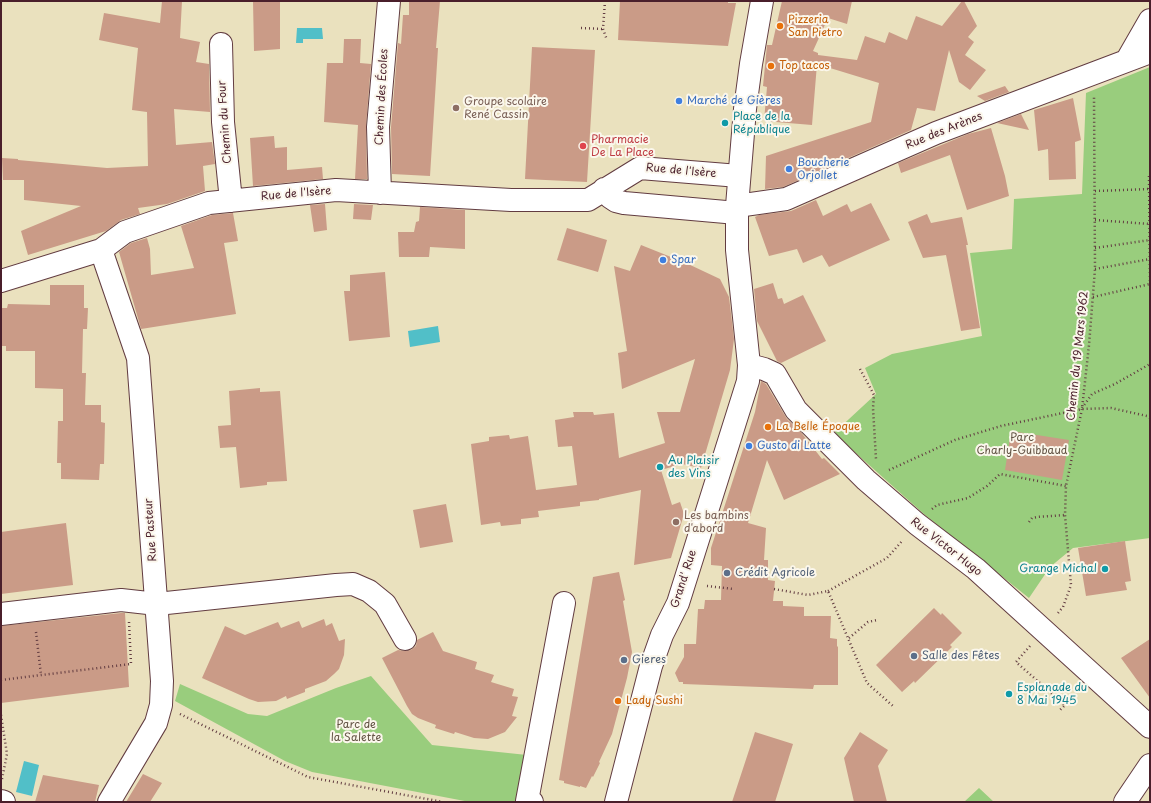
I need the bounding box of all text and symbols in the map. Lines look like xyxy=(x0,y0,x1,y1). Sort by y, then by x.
place label: Pizzeria San Pietro xyxy=(788,13,842,39)
marker: Pizzeria San Pietro xyxy=(775,21,785,31)
street label: Chemin des Écoles xyxy=(373,48,391,146)
place label: Top tacos xyxy=(779,59,830,73)
marker: Top tacos xyxy=(766,61,776,71)
street label: Chemin du Four xyxy=(216,80,234,164)
place label: Marché de Gières xyxy=(687,94,781,108)
place label: Groupe scolaire René Cassin xyxy=(464,95,547,121)
marker: Marché de Gières xyxy=(674,96,684,106)
marker: Groupe scolaire René Cassin xyxy=(451,103,461,113)
place label: Place de la République xyxy=(733,110,790,136)
street label: Rue des Arènes xyxy=(904,110,984,152)
marker: Place de la République xyxy=(720,118,730,128)
place label: Pharmacie De La Place xyxy=(591,133,654,159)
marker: Pharmacie De La Place xyxy=(578,141,588,151)
place label: Boucherie Orjollet xyxy=(797,156,849,182)
street label: Rue de l'Isère xyxy=(645,161,717,181)
marker: Boucherie Orjollet xyxy=(784,164,794,174)
street label: Rue de l'Isère xyxy=(260,184,332,204)
place label: Spar xyxy=(671,253,696,267)
marker: Spar xyxy=(658,255,668,265)
street label: Chemin du 19 Mars 1962 xyxy=(1065,291,1091,421)
place label: La Belle Époque xyxy=(776,420,860,434)
marker: La Belle Époque xyxy=(763,422,773,432)
park label: Parc Charly-Guibbaud xyxy=(976,431,1068,457)
place label: Gusto di Latte xyxy=(757,439,831,453)
marker: Gusto di Latte xyxy=(744,441,754,451)
place label: Au Plaisir des Vins xyxy=(668,454,719,480)
marker: Au Plaisir des Vins xyxy=(655,462,665,472)
street label: Rue Pasteur xyxy=(142,498,160,562)
place label: Les bambins d'abord xyxy=(684,509,749,535)
street label: Rue Victor Hugo xyxy=(908,515,984,579)
marker: Les bambins d'abord xyxy=(671,517,681,527)
street label: Grand' Rue xyxy=(668,548,700,610)
place label: Grange Michal xyxy=(1019,562,1097,576)
marker: Grange Michal xyxy=(1100,564,1110,574)
place label: Crédit Agricole xyxy=(735,566,815,580)
marker: Crédit Agricole xyxy=(722,568,732,578)
place label: Salle des Fêtes xyxy=(922,649,999,663)
marker: Salle des Fêtes xyxy=(909,651,919,661)
place label: Gieres xyxy=(632,653,666,667)
marker: Gieres xyxy=(619,655,629,665)
place label: Esplanade du 8 Mai 1945 xyxy=(1017,681,1087,707)
marker: Esplanade du 8 Mai 1945 xyxy=(1004,689,1014,699)
place label: Lady Sushi xyxy=(626,694,683,708)
marker: Lady Sushi xyxy=(613,696,623,706)
park label: Parc de la Salette xyxy=(331,718,381,744)

